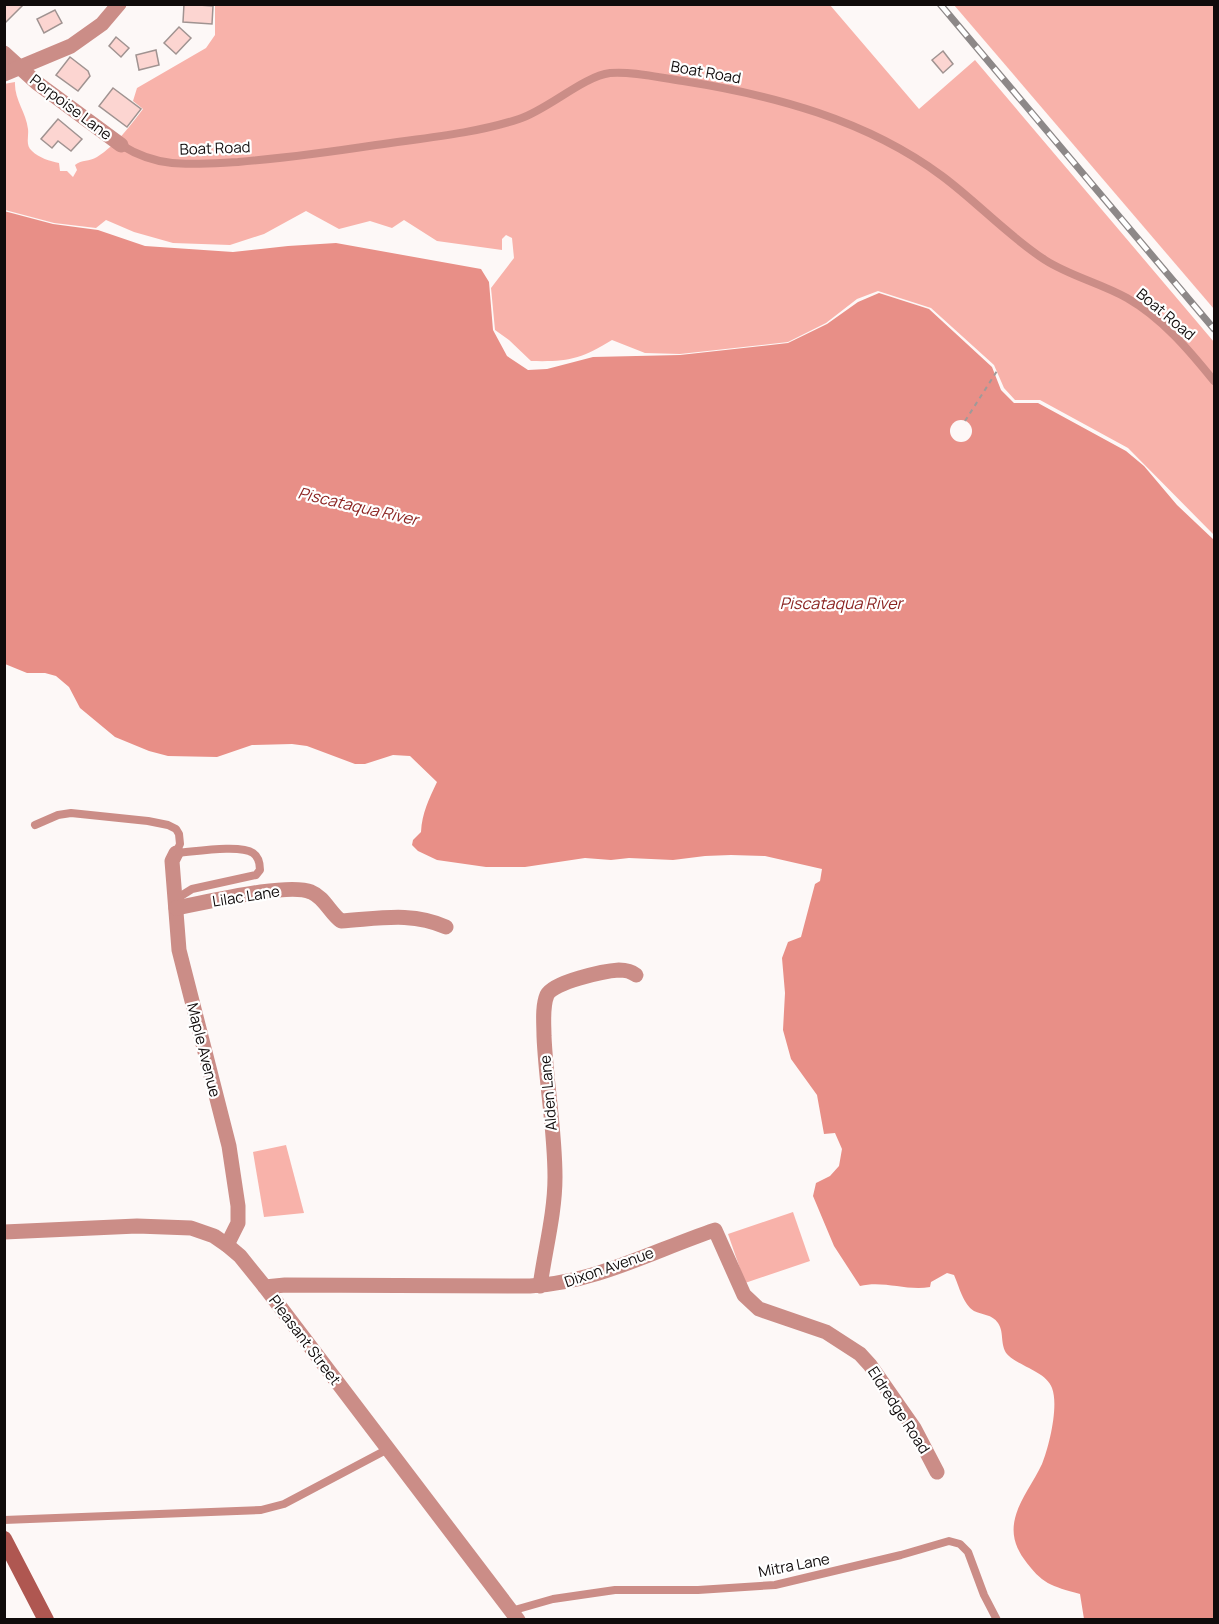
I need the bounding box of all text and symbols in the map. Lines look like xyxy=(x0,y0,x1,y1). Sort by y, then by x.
street label: Boat Road xyxy=(669,55,743,89)
street label: Porpoise Lane xyxy=(26,69,117,145)
street label: Boat Road xyxy=(179,136,251,160)
street label: Boat Road xyxy=(1132,283,1200,345)
water label: Piscataqua River xyxy=(296,481,422,531)
water label: Piscataqua River xyxy=(780,592,905,614)
street label: Lilac Lane xyxy=(211,880,281,912)
street label: Maple Avenue xyxy=(182,1001,226,1100)
street label: Alden Lane xyxy=(534,1054,562,1132)
street label: Dixon Avenue xyxy=(561,1242,657,1292)
street label: Pleasant Street xyxy=(264,1291,346,1389)
street label: Eldredge Road xyxy=(863,1362,935,1458)
street label: Mitra Lane xyxy=(757,1548,832,1582)

